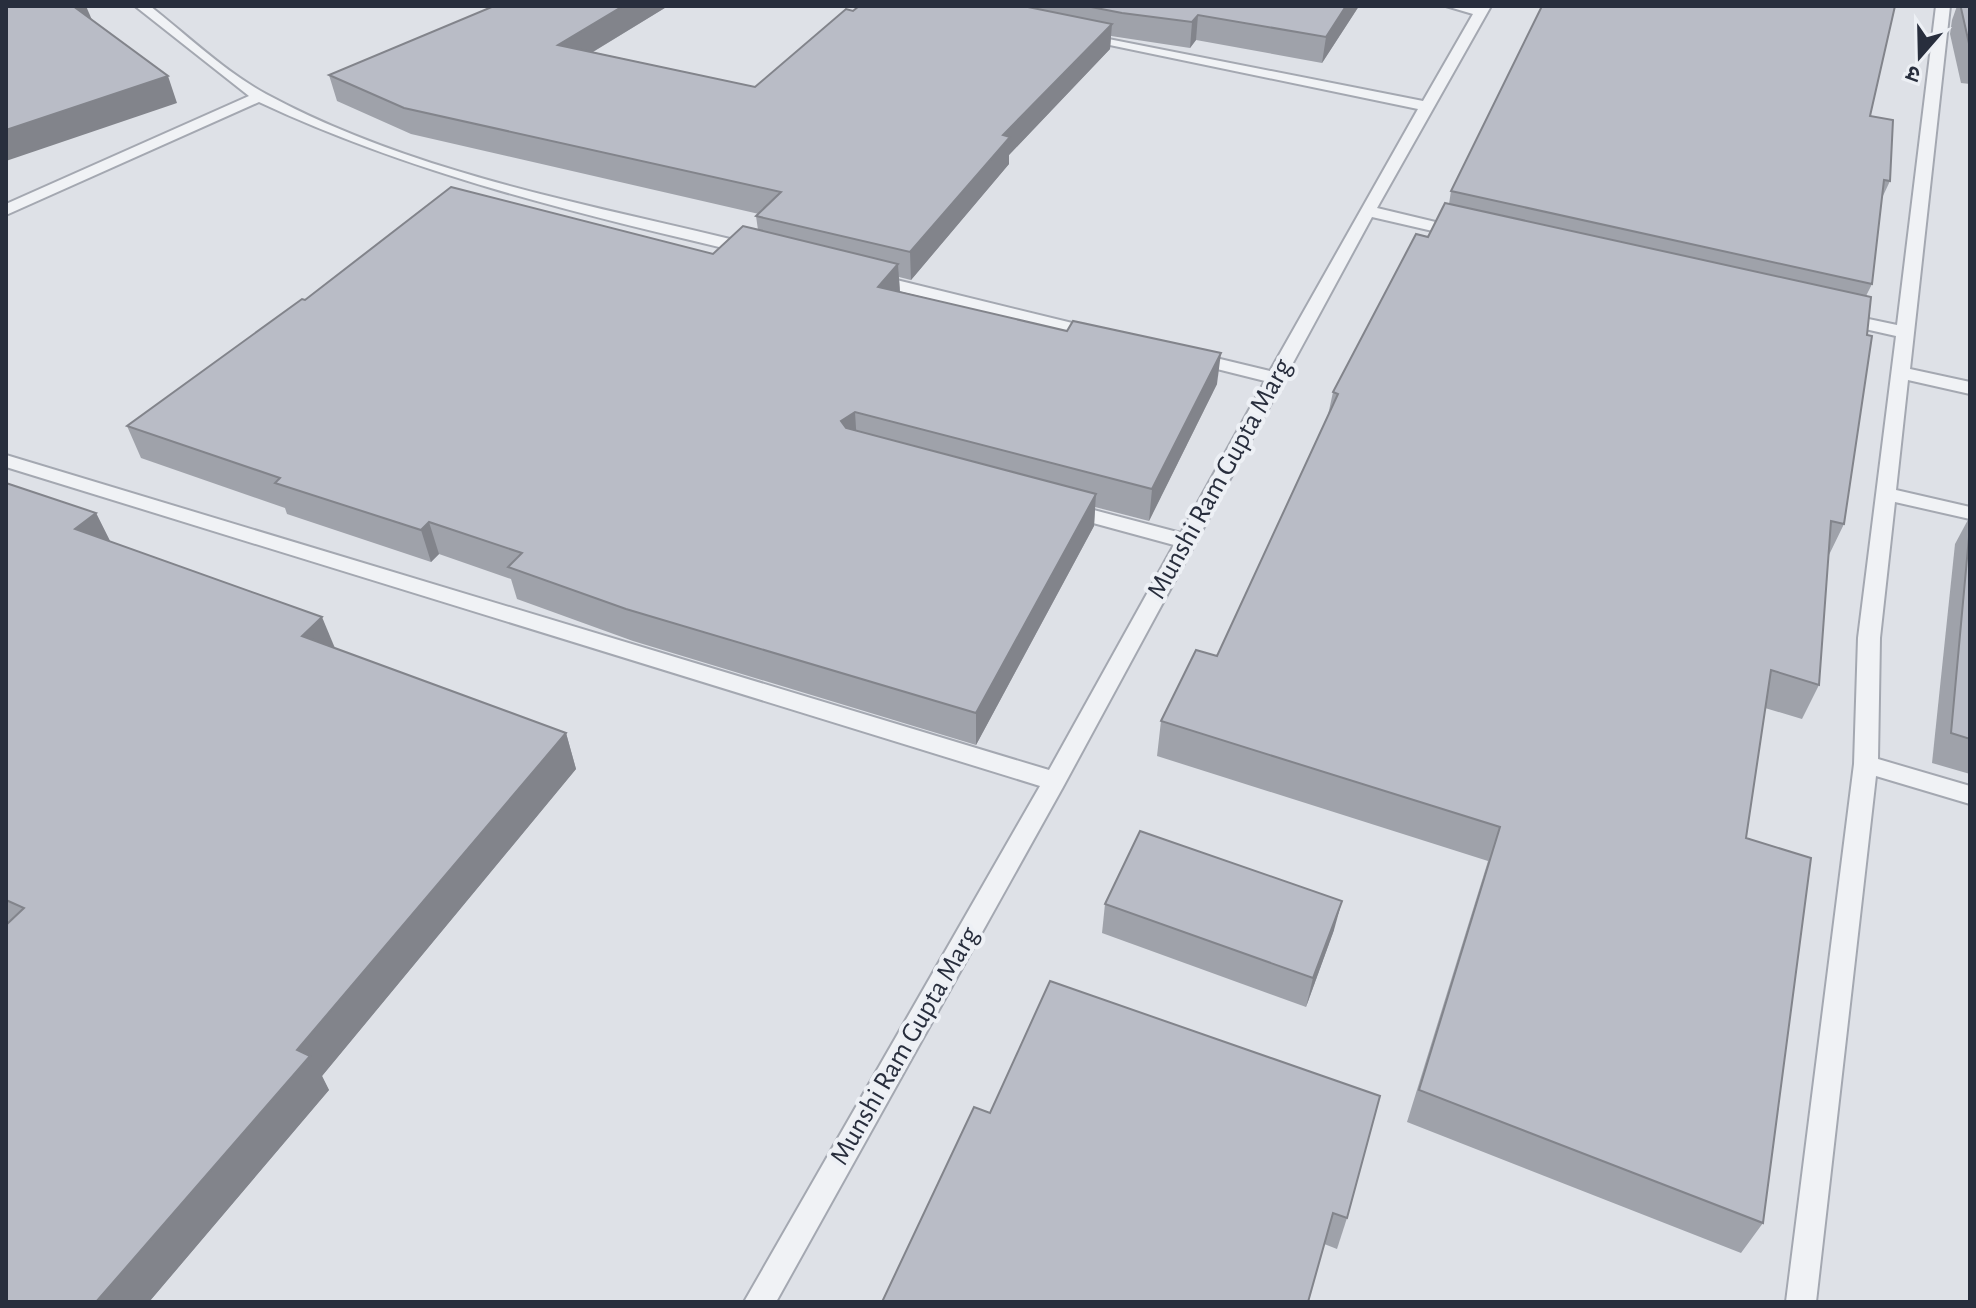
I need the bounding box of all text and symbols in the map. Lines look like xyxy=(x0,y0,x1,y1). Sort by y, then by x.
north arrow xyxy=(1880,16,1960,96)
text: उ xyxy=(1903,61,1923,86)
street label: Munshi Ram Gupta Marg xyxy=(1142,354,1298,604)
street label: Munshi Ram Gupta Marg xyxy=(826,922,985,1170)

